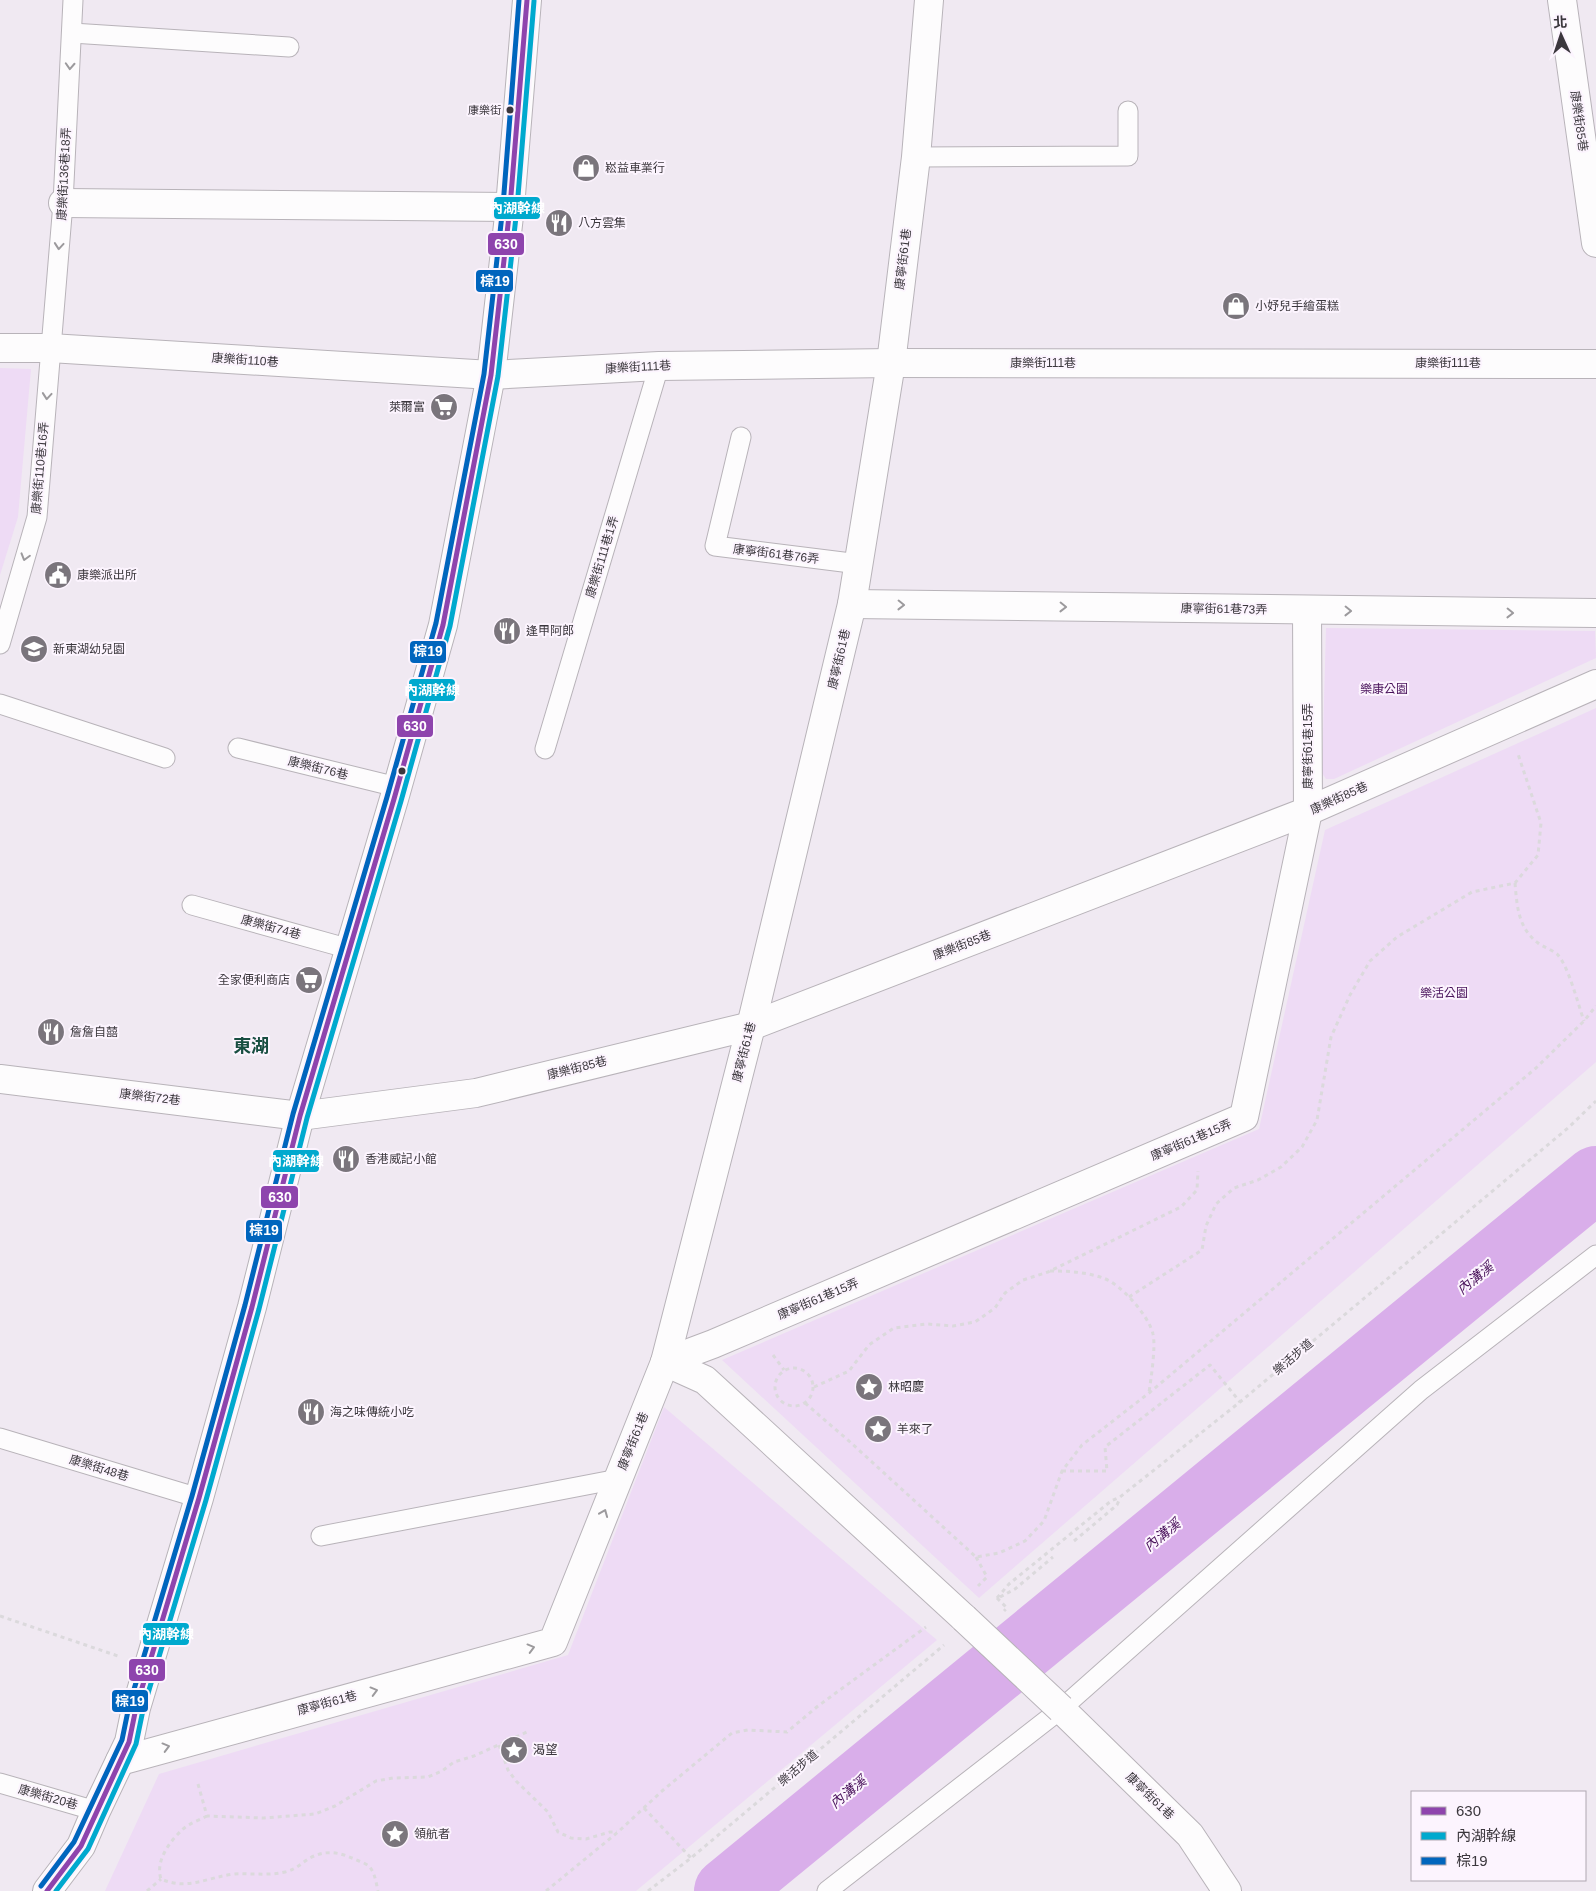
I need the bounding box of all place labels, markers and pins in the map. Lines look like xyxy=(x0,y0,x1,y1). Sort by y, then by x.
place label: 康樂街 xyxy=(468,104,501,116)
marker: 康樂街 xyxy=(505,105,515,115)
shop icon: 崧益車業行 xyxy=(571,153,601,183)
place label: 崧益車業行 xyxy=(605,161,665,175)
restaurant icon: 八方雲集 xyxy=(544,208,574,238)
place label: 八方雲集 xyxy=(578,216,626,230)
shop icon: 小妤兒手繪蛋糕 xyxy=(1221,291,1251,321)
place label: 小妤兒手繪蛋糕 xyxy=(1255,299,1339,313)
supermarket icon: 萊爾富 xyxy=(429,392,459,422)
place label: 萊爾富 xyxy=(389,400,425,414)
public building icon: 康樂派出所 xyxy=(43,560,73,590)
place label: 康樂派出所 xyxy=(77,568,137,582)
restaurant icon: 逢甲阿郎 xyxy=(492,616,522,646)
place label: 逢甲阿郎 xyxy=(526,624,574,638)
school or university icon: 新東湖幼兒園 xyxy=(19,634,49,664)
place label: 新東湖幼兒園 xyxy=(53,642,125,656)
unlabelled marker xyxy=(397,766,407,776)
supermarket icon: 全家便利商店 xyxy=(294,965,324,995)
place label: 全家便利商店 xyxy=(218,973,290,987)
restaurant icon: 詹詹自囍 xyxy=(36,1017,66,1047)
place label: 詹詹自囍 xyxy=(70,1025,118,1039)
restaurant icon: 香港威記小館 xyxy=(331,1144,361,1174)
place label: 香港威記小館 xyxy=(365,1152,437,1166)
place icon: 林昭慶 xyxy=(854,1372,884,1402)
place label: 林昭慶 xyxy=(888,1380,924,1394)
restaurant icon: 海之味傳統小吃 xyxy=(296,1397,326,1427)
place label: 海之味傳統小吃 xyxy=(330,1405,414,1419)
place icon: 羊來了 xyxy=(863,1414,893,1444)
place label: 羊來了 xyxy=(897,1422,933,1436)
place icon: 渴望 xyxy=(499,1735,529,1765)
place label: 渴望 xyxy=(533,1743,557,1757)
place icon: 領航者 xyxy=(380,1819,410,1849)
place label: 領航者 xyxy=(414,1827,450,1841)

